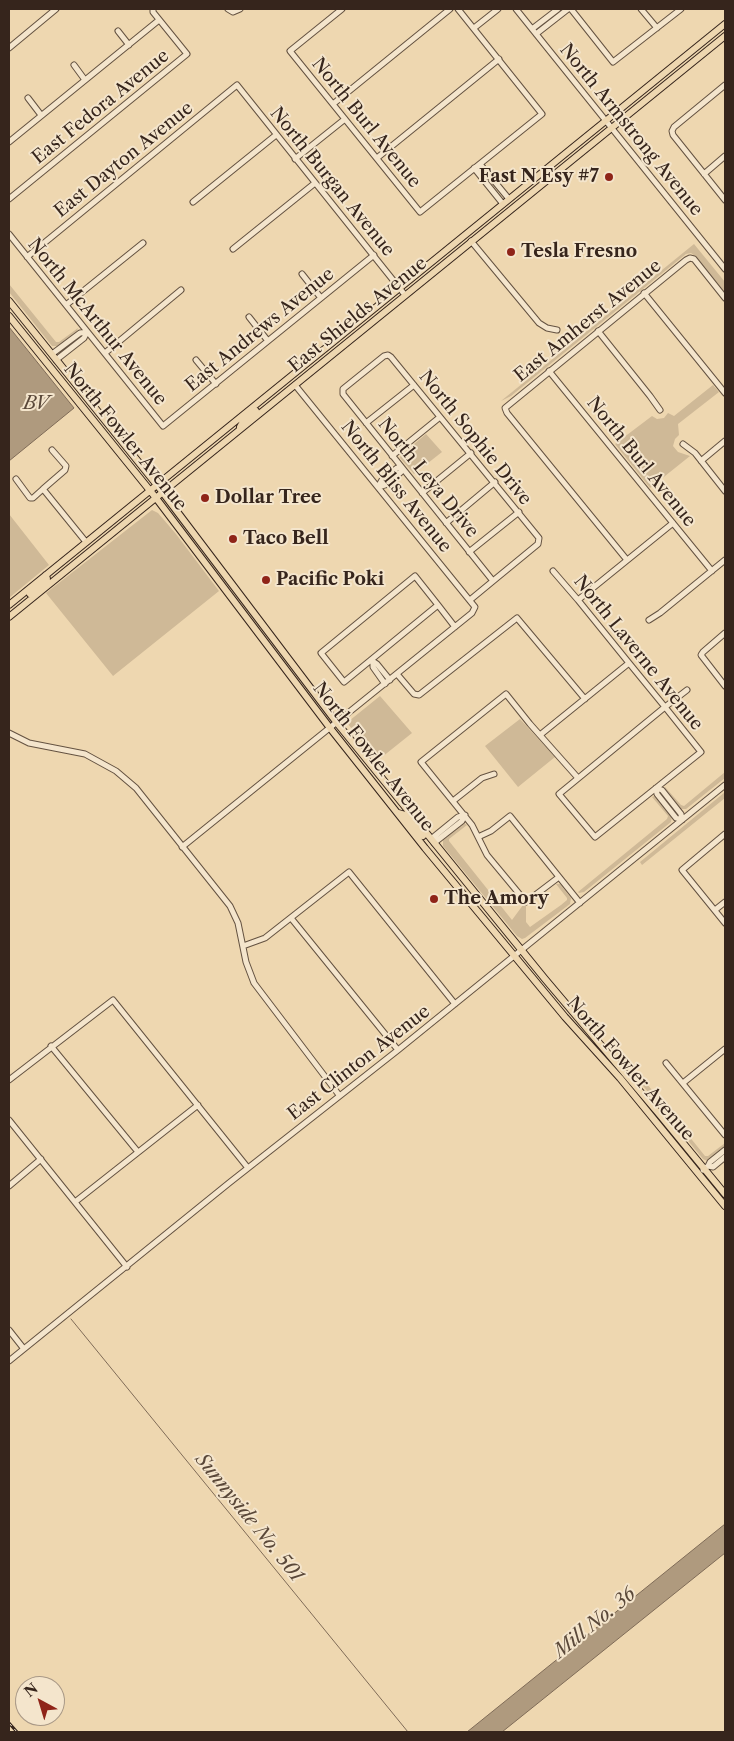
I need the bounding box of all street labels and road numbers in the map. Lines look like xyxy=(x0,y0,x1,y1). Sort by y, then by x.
street label: North Armstrong Avenue xyxy=(555,40,707,220)
street label: East Fedora Avenue xyxy=(28,45,174,169)
street label: North Burl Avenue xyxy=(307,54,425,192)
street label: East Dayton Avenue xyxy=(50,98,198,222)
street label: North Burgan Avenue xyxy=(265,103,399,261)
street label: North McArthur Avenue xyxy=(23,234,171,410)
street label: East Shields Avenue xyxy=(285,253,431,377)
street label: East Amherst Avenue xyxy=(510,255,666,387)
street label: East Andrews Avenue xyxy=(181,264,339,396)
street label: North Fowler Avenue xyxy=(59,359,191,515)
street label: North Sophie Drive xyxy=(414,366,536,510)
street label: North Burl Avenue xyxy=(582,393,700,531)
street label: North Leya Drive xyxy=(373,414,483,542)
street label: North Bliss Avenue xyxy=(336,417,456,557)
street label: North Laverne Avenue xyxy=(569,571,707,735)
street label: North Fowler Avenue xyxy=(308,678,438,836)
street label: North Fowler Avenue xyxy=(562,993,698,1145)
street label: East Clinton Avenue xyxy=(284,1001,434,1125)

